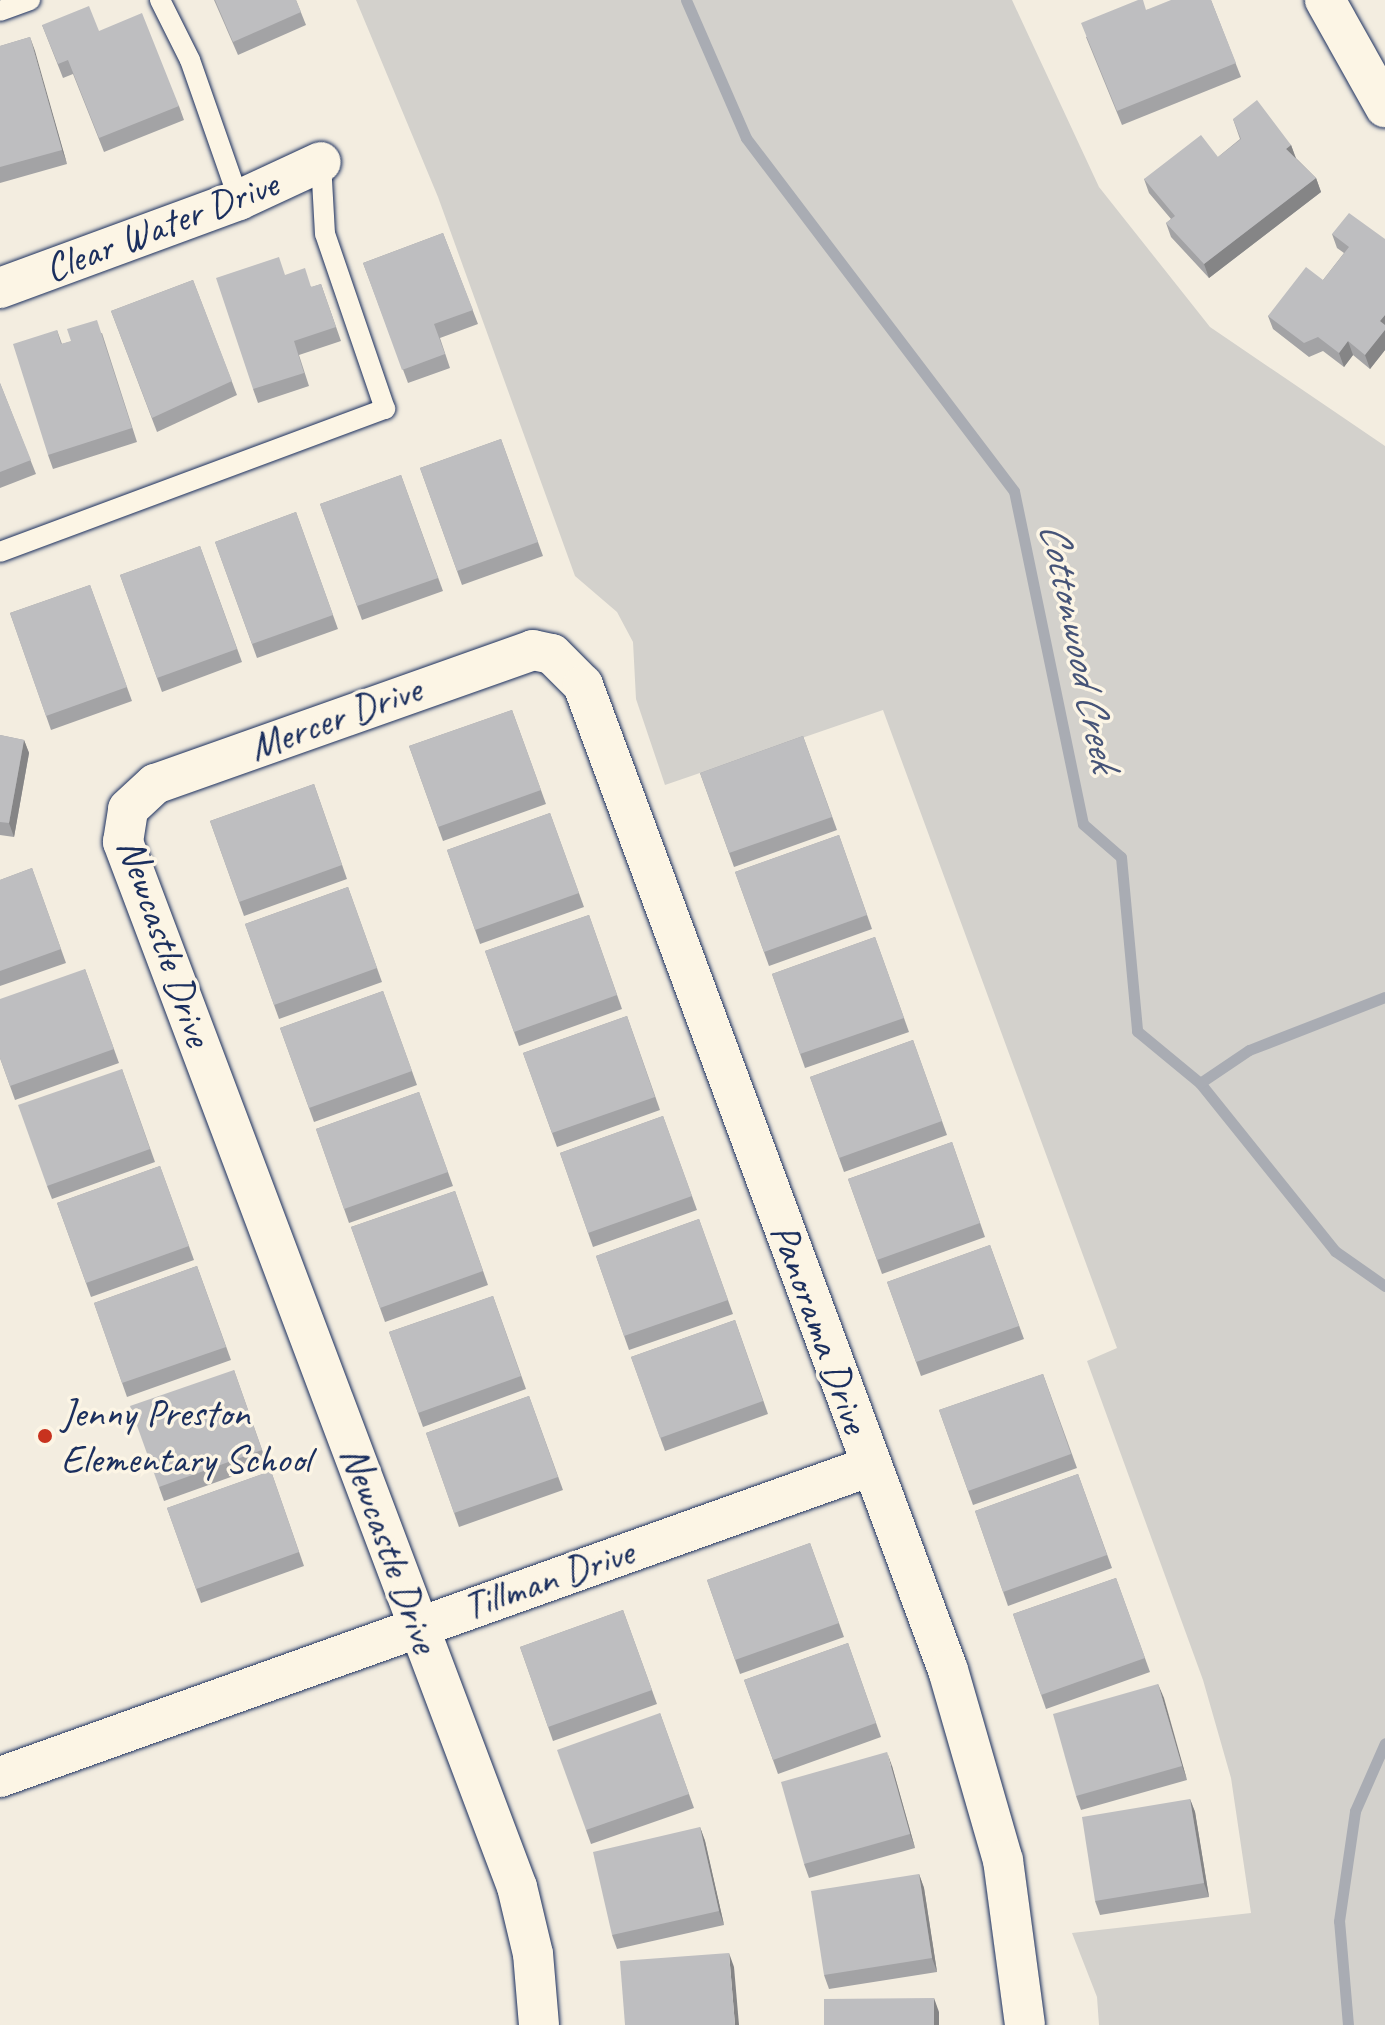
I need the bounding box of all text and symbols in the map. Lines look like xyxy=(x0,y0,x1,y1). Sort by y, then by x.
street label: Clear Water Drive xyxy=(37,159,285,293)
water label: Cottonwood Creek xyxy=(1028,518,1130,774)
street label: Mercer Drive xyxy=(243,665,427,771)
street label: Newcastle Drive xyxy=(107,832,223,1052)
street label: Panorama Drive xyxy=(760,1217,880,1439)
place label: Jenny Preston Elementary School xyxy=(61,1389,311,1483)
marker: Jenny Preston Elementary School xyxy=(36,1427,54,1445)
street label: Newcastle Drive xyxy=(330,1439,450,1659)
street label: Tillman Drive xyxy=(456,1527,640,1631)

